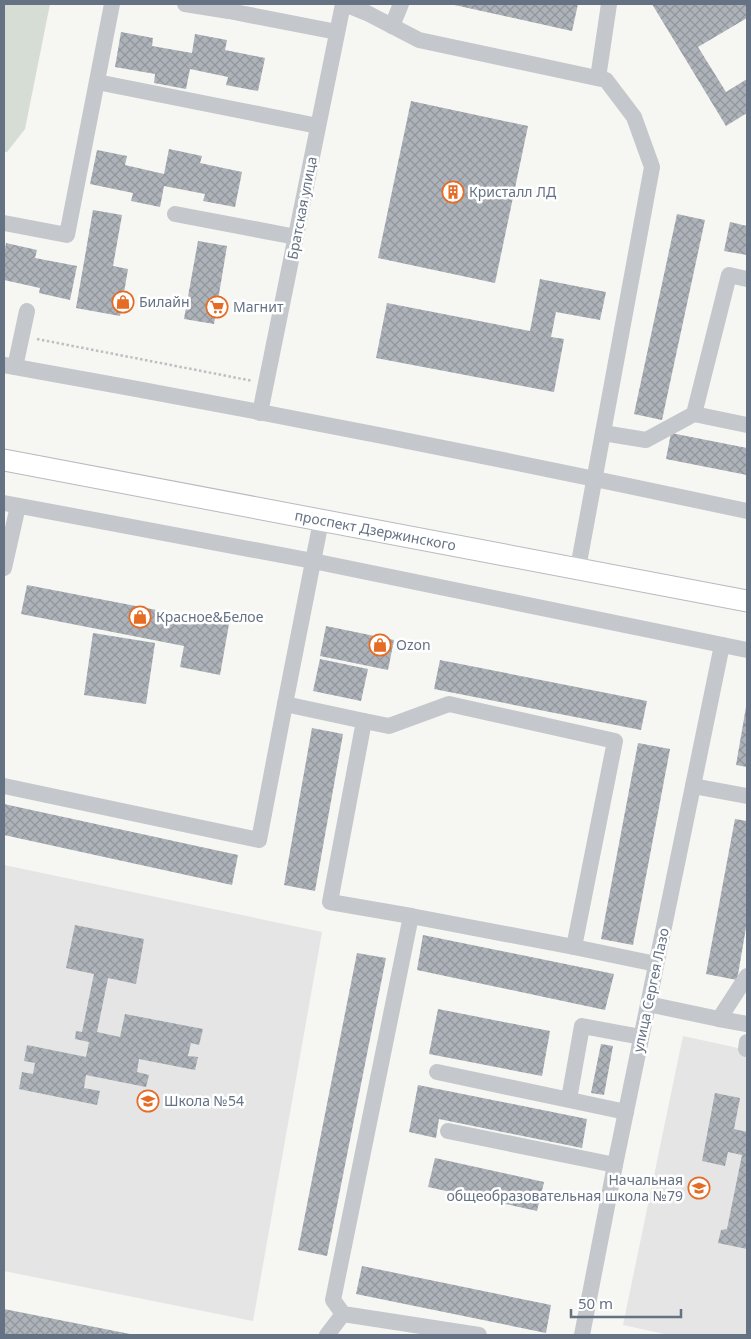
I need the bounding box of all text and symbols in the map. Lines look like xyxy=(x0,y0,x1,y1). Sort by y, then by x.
street label: Братская улица xyxy=(282,155,321,261)
building icon: Кристалл ЛД xyxy=(441,180,465,204)
place label: Кристалл ЛД xyxy=(469,182,557,201)
shop icon: Билайн xyxy=(111,290,135,314)
place label: Билайн xyxy=(139,292,190,311)
supermarket icon: Магнит xyxy=(205,295,229,319)
place label: Магнит xyxy=(233,297,284,316)
street label: проспект Дзержинского xyxy=(293,505,458,555)
shop icon: Красное&Белое xyxy=(128,605,152,629)
place label: Красное&Белое xyxy=(156,607,264,626)
shop icon: Ozon xyxy=(368,633,392,657)
place label: Ozon xyxy=(396,635,431,654)
street label: улица Сергея Лазо xyxy=(628,926,673,1054)
school or university icon: Школа №54 xyxy=(136,1089,160,1113)
place label: Школа №54 xyxy=(164,1091,244,1110)
place label: Начальная общеобразовательная школа №79 xyxy=(446,1170,683,1205)
school or university icon: Начальная общеобразовательная школа №79 xyxy=(687,1176,711,1200)
scale bar xyxy=(571,1286,681,1318)
text: 50 m xyxy=(578,1293,613,1313)

